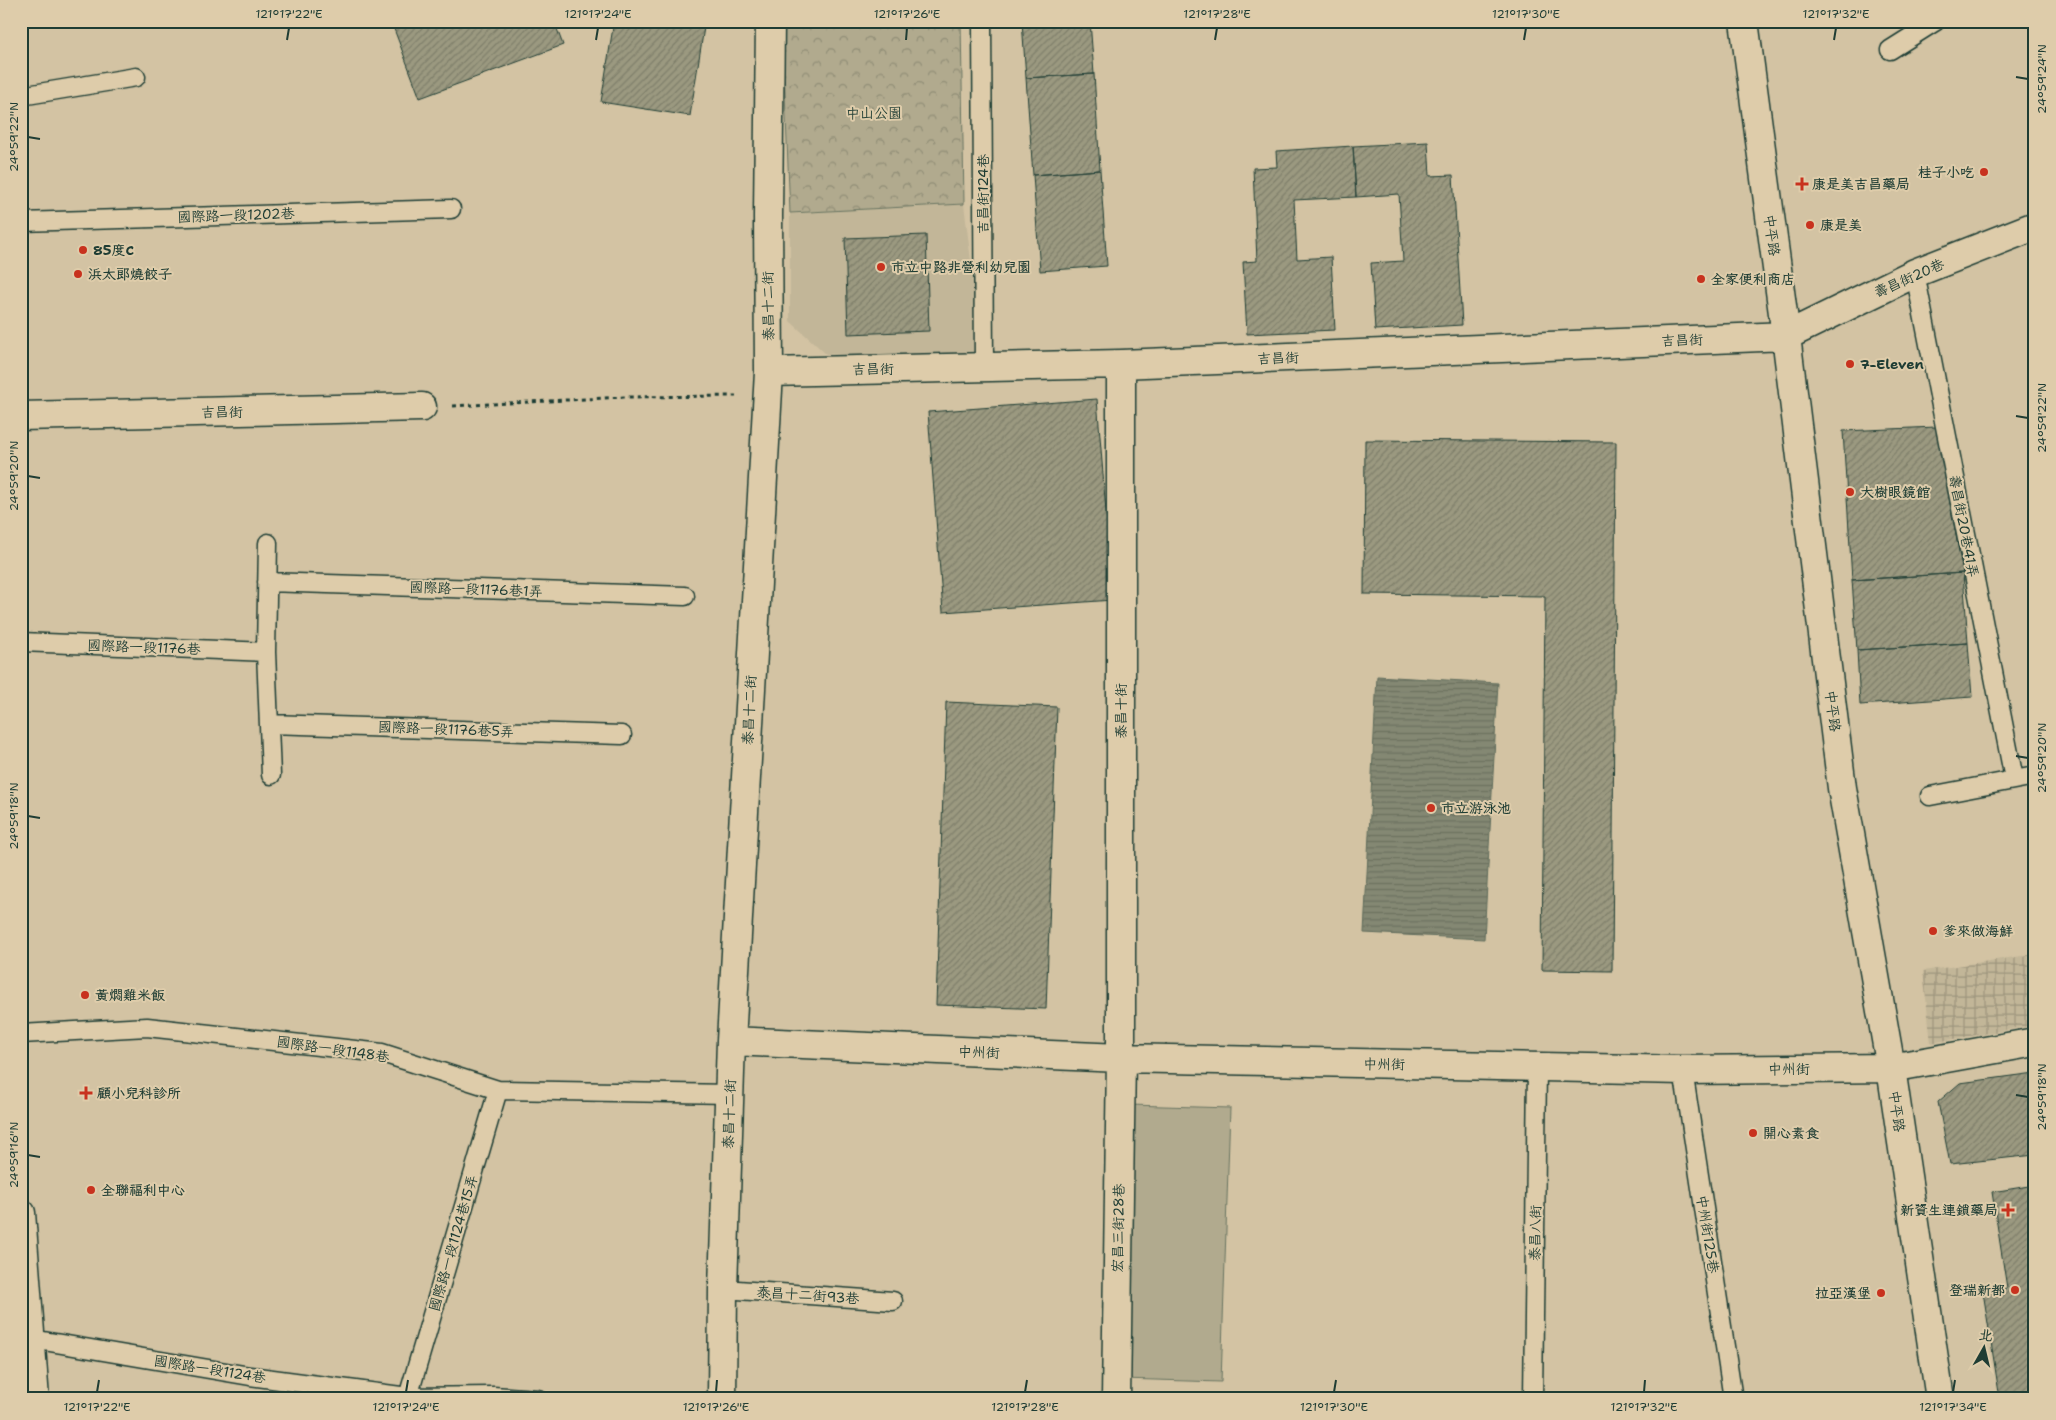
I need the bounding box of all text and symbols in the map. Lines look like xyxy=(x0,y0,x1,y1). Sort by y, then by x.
text: 121°17'22"E xyxy=(255,6,323,22)
text: 121°17'24"E xyxy=(565,6,632,22)
text: 121°17'26"E xyxy=(874,6,940,22)
text: 121°17'28"E xyxy=(1183,6,1251,22)
text: 121°17'30"E xyxy=(1492,6,1560,22)
text: 121°17'32"E xyxy=(1803,6,1869,22)
text: 24°59'24"N xyxy=(2034,44,2050,114)
text: 24°59'22"N xyxy=(6,102,22,172)
park label: 中山公園 xyxy=(846,104,902,122)
street label: 吉昌街124巷 xyxy=(974,153,992,234)
place label: 桂子小吃 xyxy=(1918,163,1974,181)
marker: 桂子小吃 xyxy=(1978,166,1990,178)
place label: 康是美吉昌藥局 xyxy=(1812,175,1910,193)
marker: 康是美吉昌藥局 xyxy=(1796,178,1808,190)
street label: 國際路一段1202巷 xyxy=(177,204,296,226)
street label: 中平路 xyxy=(1760,213,1784,257)
place label: 康是美 xyxy=(1820,216,1862,234)
marker: 康是美 xyxy=(1804,219,1816,231)
place label: 85度C xyxy=(93,241,134,259)
marker: 85度C xyxy=(77,244,89,256)
street label: 壽昌街20巷 xyxy=(1871,254,1948,302)
place label: 市立中路非營利幼兒園 xyxy=(891,258,1031,276)
marker: 市立中路非營利幼兒園 xyxy=(875,261,887,273)
place label: 浜太郎燒餃子 xyxy=(88,265,172,283)
marker: 浜太郎燒餃子 xyxy=(72,268,84,280)
place label: 全家便利商店 xyxy=(1711,270,1795,288)
street label: 泰昌十二街 xyxy=(758,271,778,341)
marker: 全家便利商店 xyxy=(1695,273,1707,285)
street label: 吉昌街 xyxy=(1661,330,1703,350)
street label: 吉昌街 xyxy=(1257,348,1299,368)
place label: 7-Eleven xyxy=(1860,355,1924,373)
marker: 7-Eleven xyxy=(1844,358,1856,370)
street label: 吉昌街 xyxy=(852,360,894,378)
text: 24°59'22"N xyxy=(2034,383,2050,453)
street label: 吉昌街 xyxy=(201,403,243,421)
text: 24°59'20"N xyxy=(6,441,22,511)
street label: 壽昌街20巷41弄 xyxy=(1945,473,1983,579)
place label: 大樹眼鏡館 xyxy=(1860,483,1930,501)
marker: 大樹眼鏡館 xyxy=(1844,486,1856,498)
street label: 國際路一段1176巷1弄 xyxy=(409,578,543,600)
street label: 國際路一段1176巷 xyxy=(87,636,202,658)
street label: 泰昌十二街 xyxy=(738,675,760,745)
street label: 泰昌十街 xyxy=(1112,683,1130,739)
street label: 中平路 xyxy=(1822,689,1844,733)
street label: 國際路一段1176巷5弄 xyxy=(378,718,514,740)
text: 24°59'20"N xyxy=(2034,723,2050,793)
text: 24°59'18"N xyxy=(6,782,22,850)
place label: 市立游泳池 xyxy=(1441,799,1511,817)
marker: 市立游泳池 xyxy=(1425,802,1437,814)
place label: 爹來做海鮮 xyxy=(1943,922,2014,940)
marker: 爹來做海鮮 xyxy=(1927,925,1939,937)
place label: 黃燜雞米飯 xyxy=(95,986,165,1004)
marker: 黃燜雞米飯 xyxy=(79,989,91,1001)
street label: 國際路一段1148巷 xyxy=(275,1032,392,1066)
street label: 中州街 xyxy=(958,1042,1000,1062)
street label: 中州街 xyxy=(1363,1055,1405,1073)
street label: 中州街 xyxy=(1768,1060,1810,1078)
text: 24°59'18"N xyxy=(2034,1063,2050,1131)
street label: 泰昌十二街 xyxy=(719,1079,739,1149)
place label: 顧小兒科診所 xyxy=(97,1084,181,1102)
marker: 顧小兒科診所 xyxy=(79,1086,93,1100)
street label: 中平路 xyxy=(1885,1089,1909,1133)
text: 24°59'16"N xyxy=(6,1122,22,1188)
place label: 開心素食 xyxy=(1763,1124,1819,1142)
marker: 開心素食 xyxy=(1747,1127,1759,1139)
street label: 國際路一段1124巷15弄 xyxy=(425,1173,481,1313)
place label: 全聯福利中心 xyxy=(101,1181,185,1199)
street label: 宏昌三街28巷 xyxy=(1108,1182,1128,1273)
marker: 全聯福利中心 xyxy=(85,1184,97,1196)
street label: 中州街125巷 xyxy=(1693,1193,1723,1276)
place label: 新資生連鎖藥局 xyxy=(1900,1201,1998,1219)
marker: 新資生連鎖藥局 xyxy=(2002,1204,2014,1216)
street label: 泰昌八街 xyxy=(1526,1205,1544,1261)
place label: 登瑞新都 xyxy=(1949,1281,2005,1299)
street label: 泰昌十二街93巷 xyxy=(756,1282,861,1308)
place label: 拉亞漢堡 xyxy=(1815,1284,1871,1302)
marker: 登瑞新都 xyxy=(2009,1284,2021,1296)
marker: 拉亞漢堡 xyxy=(1875,1287,1887,1299)
north arrow xyxy=(1958,1322,2008,1372)
text: 北 xyxy=(1978,1325,1994,1345)
street label: 國際路一段1124巷 xyxy=(153,1351,268,1387)
text: 121°17'22"E xyxy=(63,1399,131,1415)
text: 121°17'24"E xyxy=(373,1399,440,1415)
text: 121°17'26"E xyxy=(683,1399,749,1415)
text: 121°17'28"E xyxy=(991,1399,1059,1415)
text: 121°17'30"E xyxy=(1300,1399,1368,1415)
text: 121°17'32"E xyxy=(1611,1399,1677,1415)
text: 121°17'34"E xyxy=(1919,1399,1987,1415)

